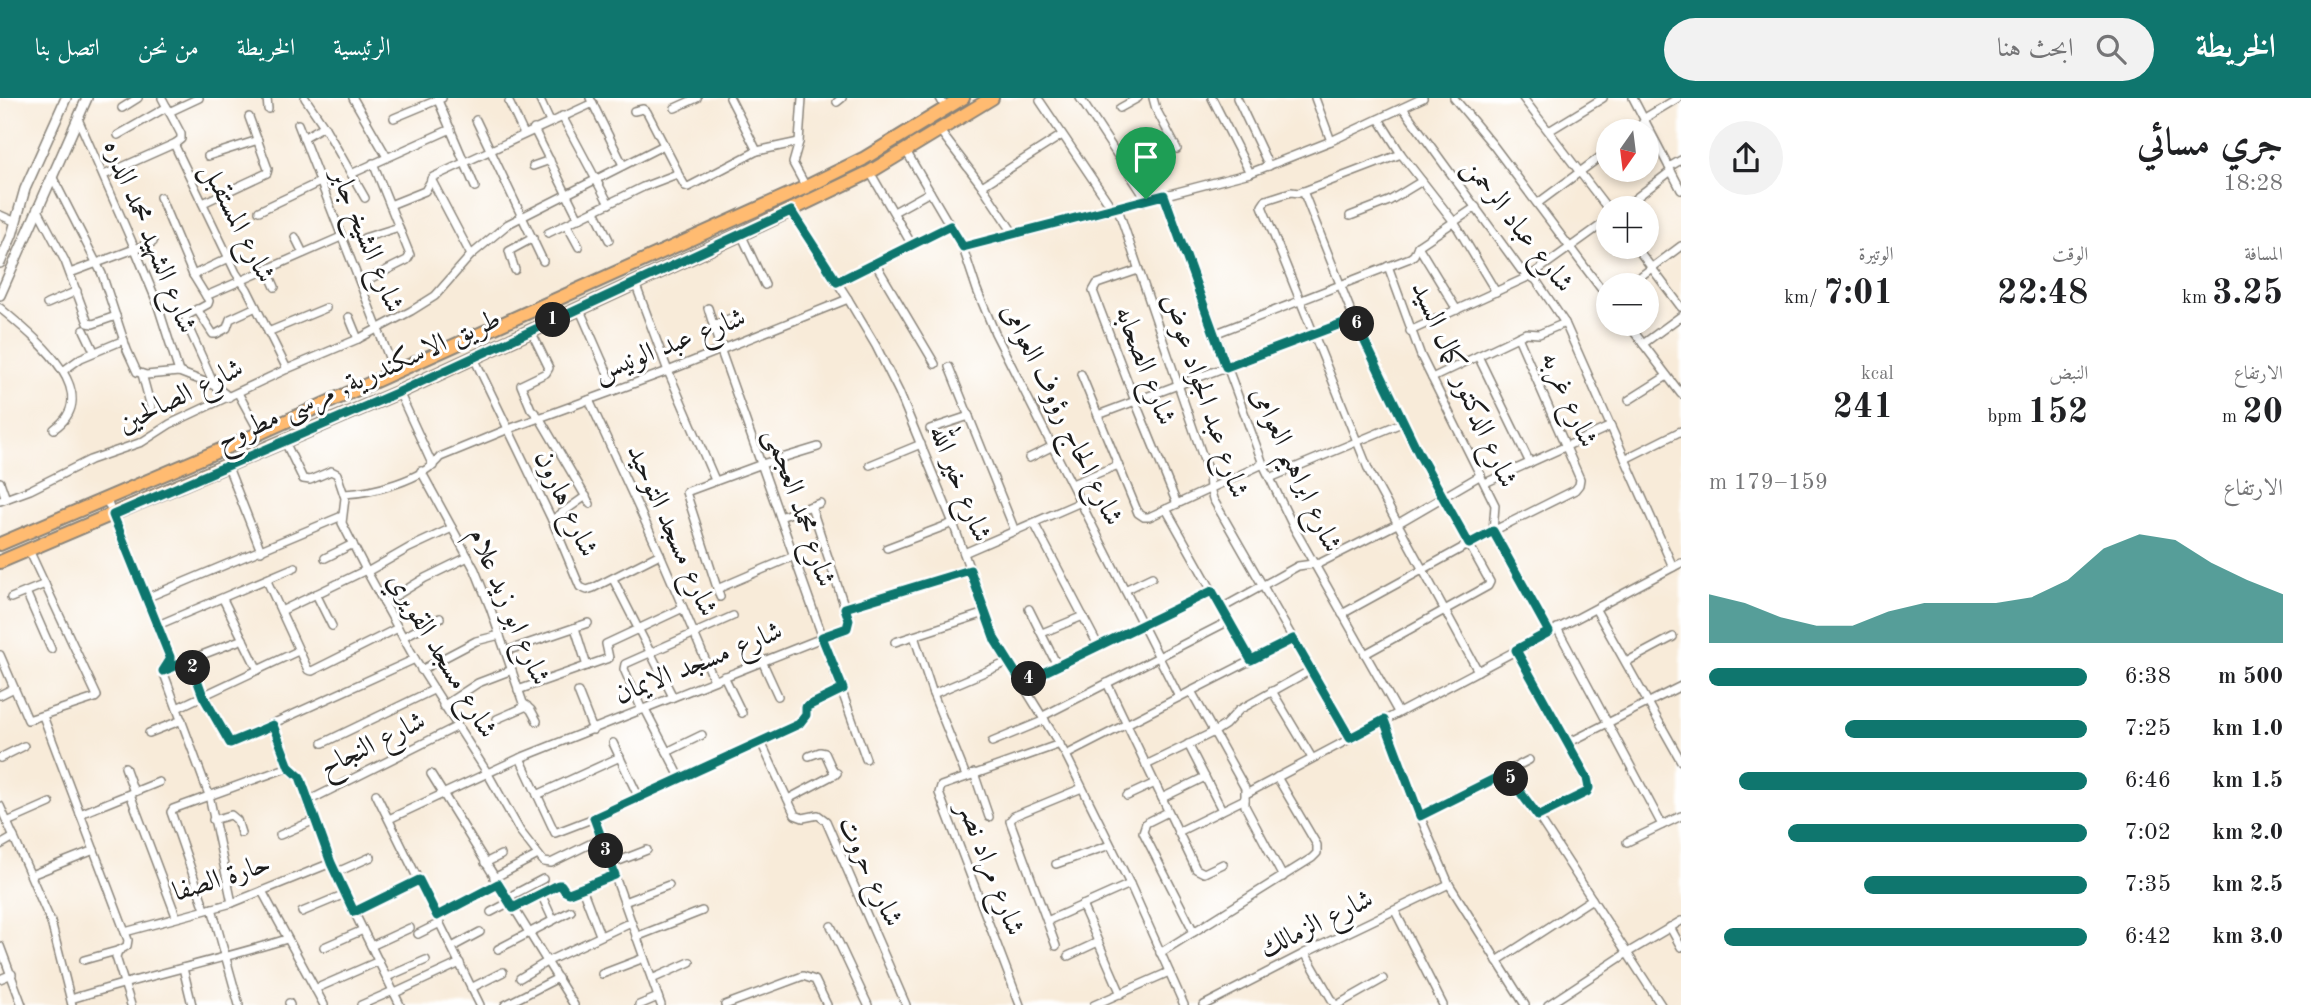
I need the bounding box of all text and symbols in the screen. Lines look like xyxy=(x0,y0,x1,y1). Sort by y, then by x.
search box xyxy=(1664,18,2154,81)
icon: search xyxy=(2092,30,2130,68)
text: الخريطة xyxy=(2196,32,2276,65)
text: ابحث هنا xyxy=(1997,36,2074,62)
text: اتصل بنا xyxy=(35,37,100,61)
text: من نحن xyxy=(138,37,199,61)
text: الخريطة xyxy=(237,37,295,61)
text: الرئيسية xyxy=(333,37,391,61)
north arrow xyxy=(1596,119,1659,182)
map controls xyxy=(1596,119,1659,336)
button: share xyxy=(1709,121,1783,195)
text: جري مسائي xyxy=(2137,125,2283,163)
pin xyxy=(1116,127,1176,199)
street label: شارع الشهيد محمد الدره xyxy=(91,137,200,340)
icon: arrive xyxy=(1127,138,1165,176)
street label: شارع عباد الرحمن xyxy=(1451,153,1579,303)
street label: شارع المستقبل xyxy=(189,158,279,291)
street label: شارع الشيخ جابر xyxy=(316,162,408,320)
text: 18:28 xyxy=(2223,172,2283,195)
button: + xyxy=(1596,196,1659,259)
text: الوتيرة xyxy=(1859,246,1894,265)
text: الوقت xyxy=(2052,246,2088,265)
text: المسافة xyxy=(2244,246,2283,265)
button: − xyxy=(1596,273,1659,336)
text: 7:01 xyxy=(1823,276,1894,311)
text: 22:48 xyxy=(1997,276,2088,311)
text: 3.25 xyxy=(2212,276,2283,311)
street label: شارع الدكتور كمال السيد xyxy=(1399,277,1523,495)
text: /km xyxy=(1784,289,1823,308)
text: km xyxy=(2182,289,2212,308)
street label: شارع عبد الجواد عوض xyxy=(1149,290,1252,504)
street label: شارع الحاج رؤوف العوامى xyxy=(987,300,1127,534)
pin: 1 xyxy=(536,302,570,338)
street label: شارع الصحابه xyxy=(1102,303,1179,432)
street label: طريق الاسكندرية, مرسى مطروح xyxy=(212,304,509,465)
street label: شارع عبد الونيس xyxy=(590,304,752,394)
pin: 6 xyxy=(1340,306,1374,342)
text: 1 xyxy=(547,310,558,329)
text: 6 xyxy=(1351,314,1362,333)
street label: شارع غربه xyxy=(1528,348,1601,455)
street label: شارع الصالحين xyxy=(114,355,251,446)
text: kcal xyxy=(1861,365,1894,384)
text: النبض xyxy=(2049,365,2088,384)
text: الارتفاع xyxy=(2234,365,2283,384)
street label: شارع ابراهيم العوامى xyxy=(1234,383,1346,562)
text: 241 xyxy=(1833,390,1894,425)
text: 152 xyxy=(2027,395,2088,430)
text: 20 xyxy=(2242,395,2283,430)
text: bpm xyxy=(1987,408,2027,427)
text: m xyxy=(2222,408,2242,427)
street label: شارع خير الله xyxy=(916,418,1004,549)
street label: شارع محمد العجمى xyxy=(752,425,839,593)
street label: شارع مسجد التوحيد xyxy=(614,441,721,624)
street label: شارع هارون xyxy=(522,446,602,564)
text: 159–179 m xyxy=(1709,471,1828,494)
text: الارتفاع xyxy=(2223,477,2283,500)
street label: شارع ابو زيد علام xyxy=(455,524,554,693)
street label: شارع مسجد القويري xyxy=(375,568,501,747)
street label: شارع مسجد الايمان xyxy=(611,618,789,717)
pin: 2 xyxy=(176,650,210,686)
text: 2 xyxy=(187,658,198,677)
pin: 4 xyxy=(1012,662,1046,696)
text: 6:38 xyxy=(2125,665,2171,688)
text: 500 m xyxy=(2218,665,2283,688)
text: 4 xyxy=(1023,669,1034,688)
street label: شارع النجاح xyxy=(316,707,434,791)
text: 7:25 xyxy=(2125,717,2171,740)
text: 1.0 km xyxy=(2212,717,2283,740)
pin: 5 xyxy=(1494,762,1528,796)
text: 5 xyxy=(1505,769,1516,788)
text: 6:46 xyxy=(2125,769,2171,792)
text: 1.5 km xyxy=(2212,769,2283,792)
street label: شارع مراد نصر xyxy=(944,795,1028,942)
street label: شارع حروت xyxy=(825,813,907,934)
text: 7:02 xyxy=(2125,821,2171,844)
text: 2.0 km xyxy=(2212,821,2283,844)
pin: 3 xyxy=(588,834,624,868)
text: 3 xyxy=(600,841,611,860)
street label: حارة الصفا xyxy=(170,850,274,908)
text: 7:35 xyxy=(2125,873,2171,896)
text: 2.5 km xyxy=(2212,873,2283,896)
street label: شارع الزمالك xyxy=(1256,885,1381,971)
text: 6:42 xyxy=(2125,925,2171,948)
text: 3.0 km xyxy=(2212,925,2283,948)

